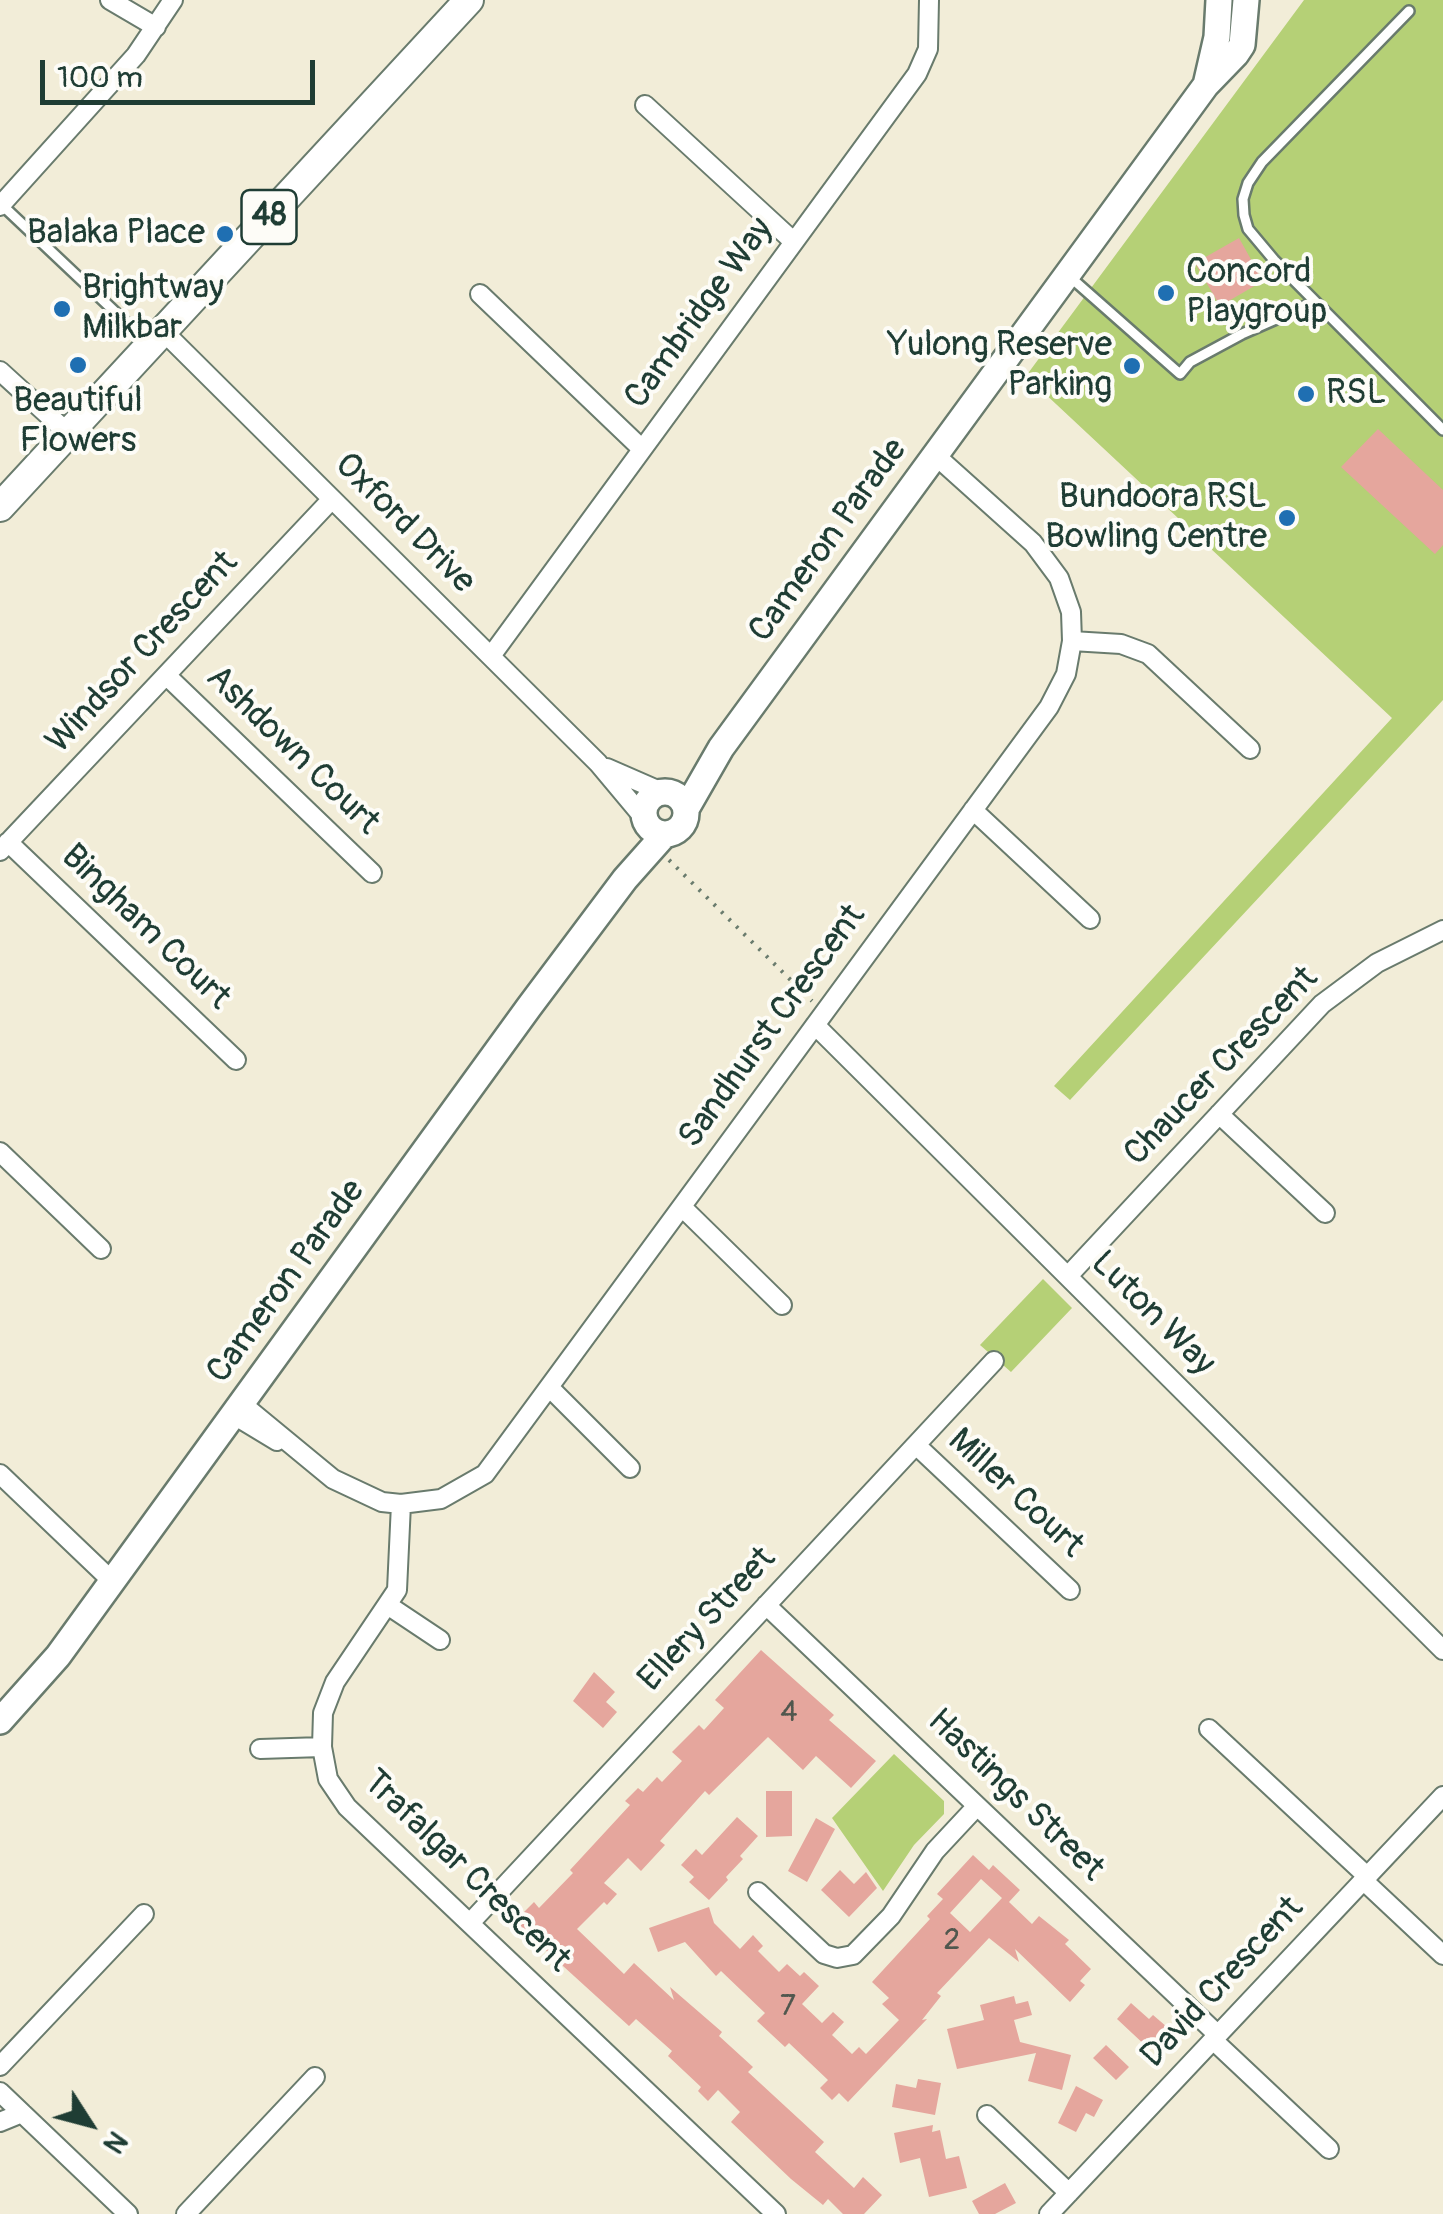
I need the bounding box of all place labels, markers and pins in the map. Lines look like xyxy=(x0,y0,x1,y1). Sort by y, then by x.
place label: Balaka Place xyxy=(27,213,205,255)
marker: Balaka Place xyxy=(214,223,236,245)
place label: Concord Playgroup xyxy=(1186,252,1327,334)
place label: Brightway Milkbar xyxy=(82,268,224,350)
marker: Concord Playgroup xyxy=(1155,282,1177,304)
marker: Brightway Milkbar xyxy=(51,298,73,320)
place label: Yulong Reserve Parking xyxy=(887,325,1112,407)
marker: Beautiful Flowers xyxy=(67,354,89,376)
marker: Yulong Reserve Parking xyxy=(1121,355,1143,377)
place label: RSL xyxy=(1326,373,1386,415)
place label: Beautiful Flowers xyxy=(13,381,143,463)
marker: RSL xyxy=(1295,383,1317,405)
place label: Bundoora RSL Bowling Centre xyxy=(1045,477,1267,559)
marker: Bundoora RSL Bowling Centre xyxy=(1276,507,1298,529)

